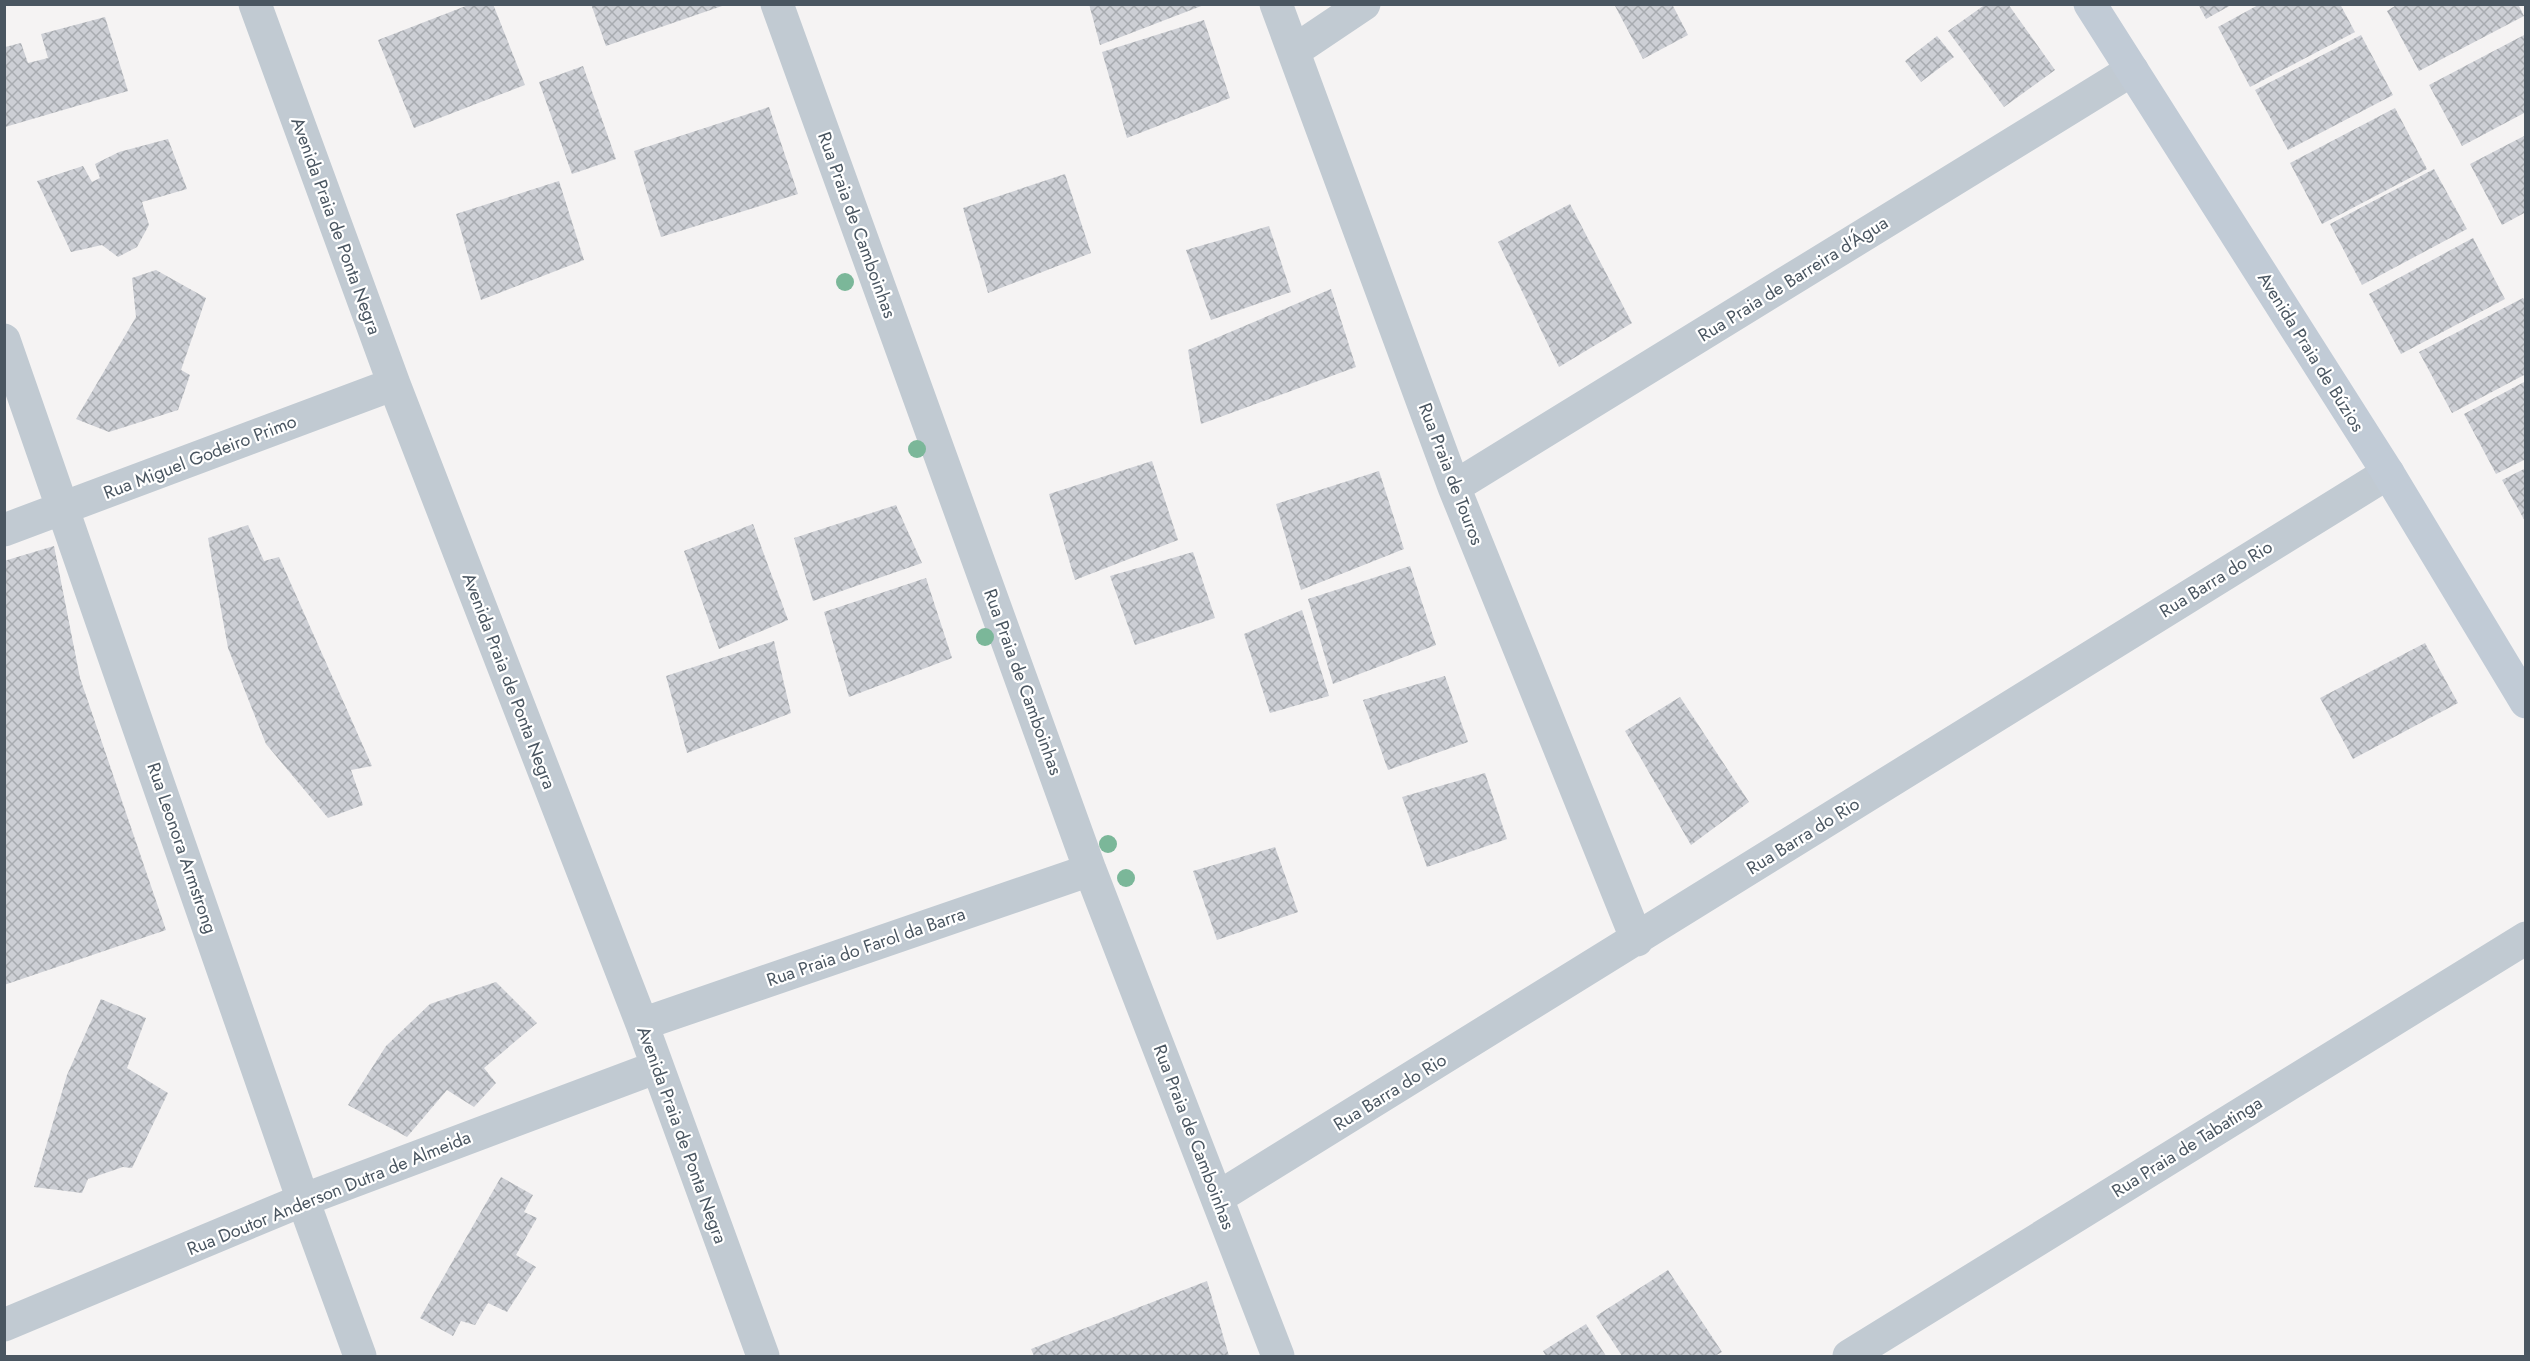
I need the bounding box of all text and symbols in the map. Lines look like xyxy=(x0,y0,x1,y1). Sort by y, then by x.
street label: Avenida Praia de Ponta Negra xyxy=(285,114,387,338)
street label: Rua Praia de Camboinhas xyxy=(811,128,903,322)
street label: Rua Praia de Barreira d'Água xyxy=(1693,210,1893,348)
street label: Avenida Praia de Búzios xyxy=(2251,267,2371,437)
street label: Rua Praia de Touros xyxy=(1412,399,1490,549)
street label: Rua Miguel Godeiro Primo xyxy=(100,408,300,506)
street label: Rua Barra do Rio xyxy=(2155,534,2278,624)
street label: Avenida Praia de Ponta Negra xyxy=(456,569,562,793)
street label: Rua Praia de Camboinhas xyxy=(977,585,1069,779)
street label: Rua Leonora Armstrong xyxy=(141,759,223,937)
street label: Rua Barra do Rio xyxy=(1742,791,1865,881)
street label: Rua Praia do Farol da Barra xyxy=(763,901,969,993)
street label: Avenida Praia de Ponta Negra xyxy=(631,1023,733,1247)
street label: Rua Praia de Camboinhas xyxy=(1147,1041,1241,1233)
street label: Rua Barra do Rio xyxy=(1329,1047,1452,1137)
street label: Rua Praia de Tabatinga xyxy=(2107,1090,2267,1204)
street label: Rua Doutor Anderson Dutra de Almeida xyxy=(183,1124,475,1262)

